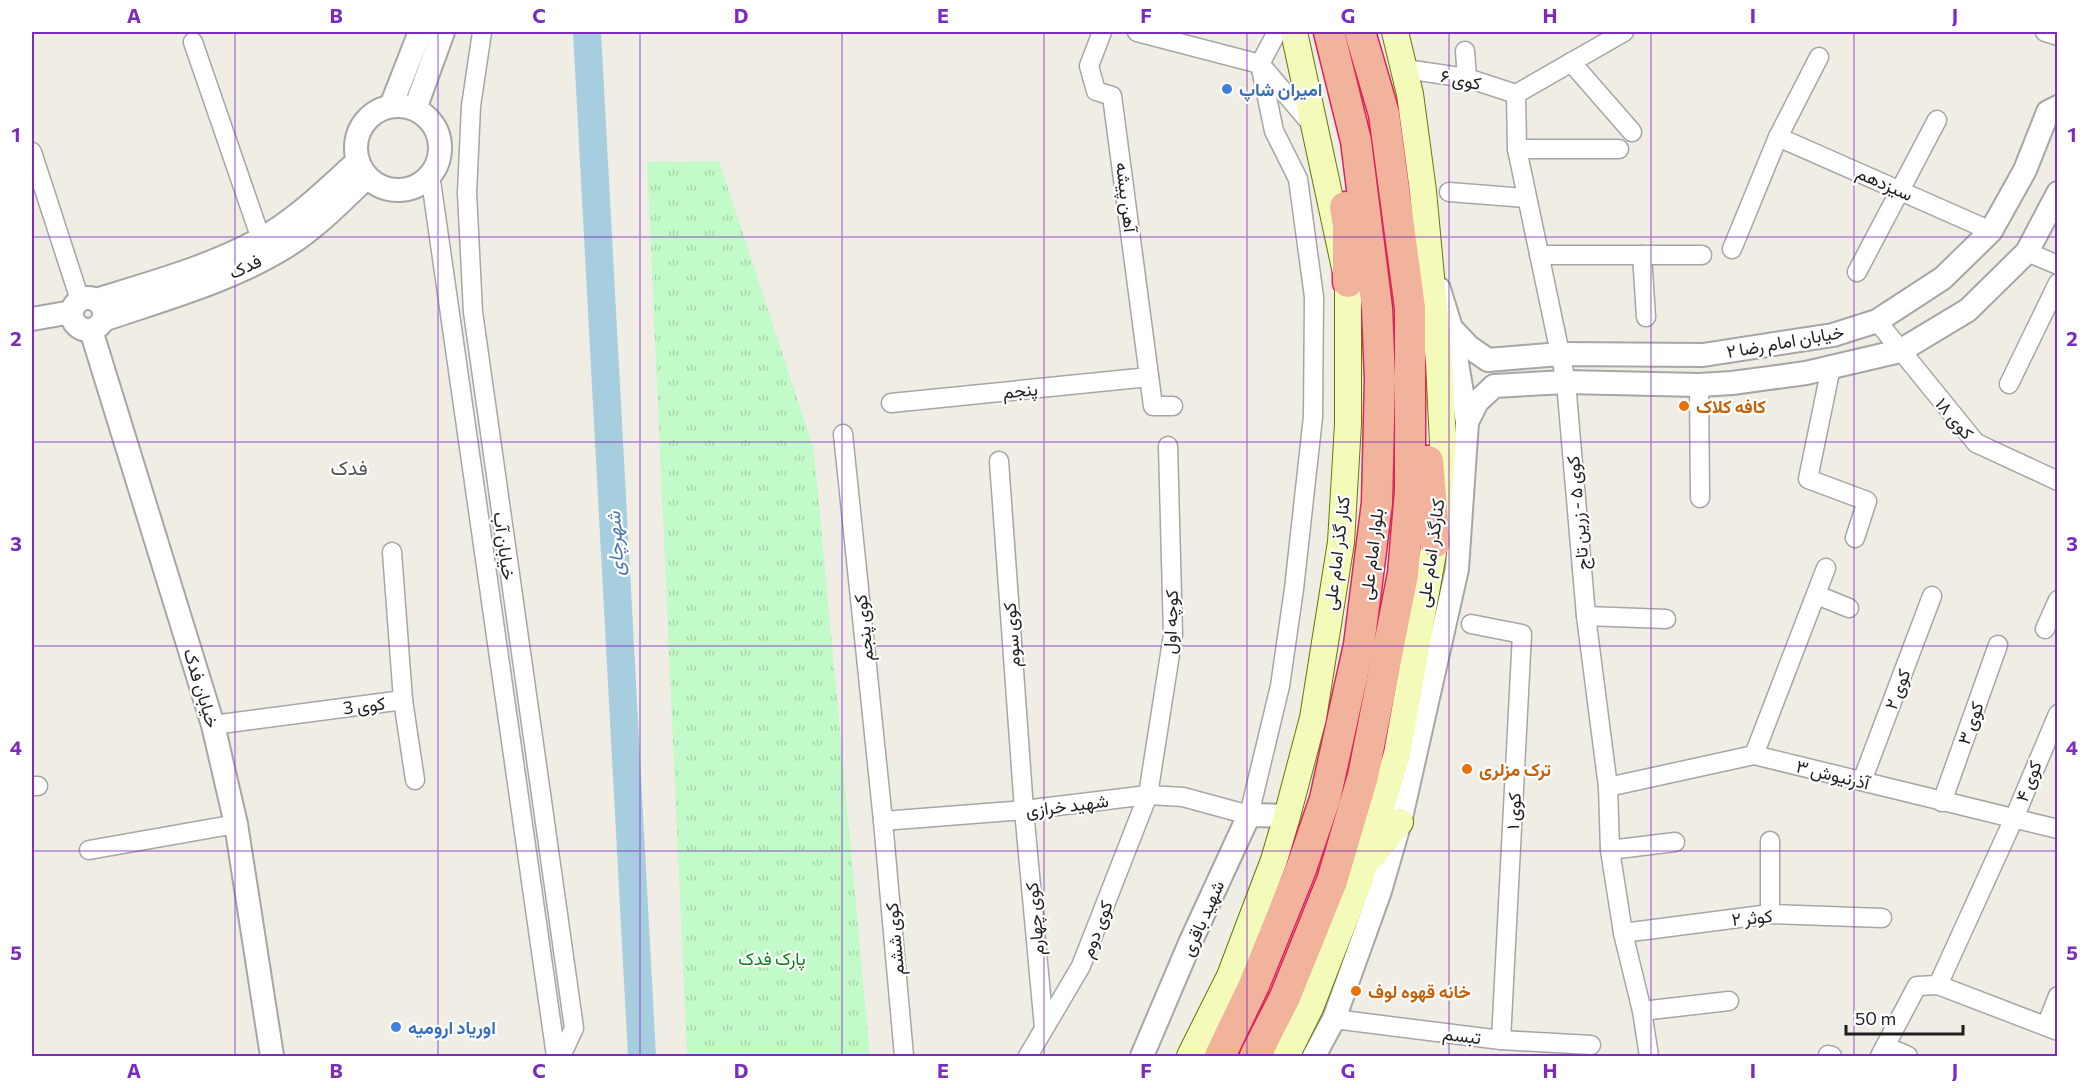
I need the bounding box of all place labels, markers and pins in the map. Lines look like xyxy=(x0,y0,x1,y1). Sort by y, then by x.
place label: امیران شاپ xyxy=(1239,78,1323,102)
marker: امیران شاپ xyxy=(1220,82,1234,96)
place label: کافه کلاک xyxy=(1696,395,1766,417)
marker: کافه کلاک xyxy=(1677,399,1691,413)
place label: ترک مزلری xyxy=(1479,758,1551,781)
marker: ترک مزلری xyxy=(1460,762,1474,776)
place label: خانه قهوه لوف xyxy=(1368,980,1471,1003)
marker: خانه قهوه لوف xyxy=(1349,984,1363,998)
place label: اوریاد ارومیه xyxy=(408,1016,496,1039)
marker: اوریاد ارومیه xyxy=(389,1020,403,1034)

